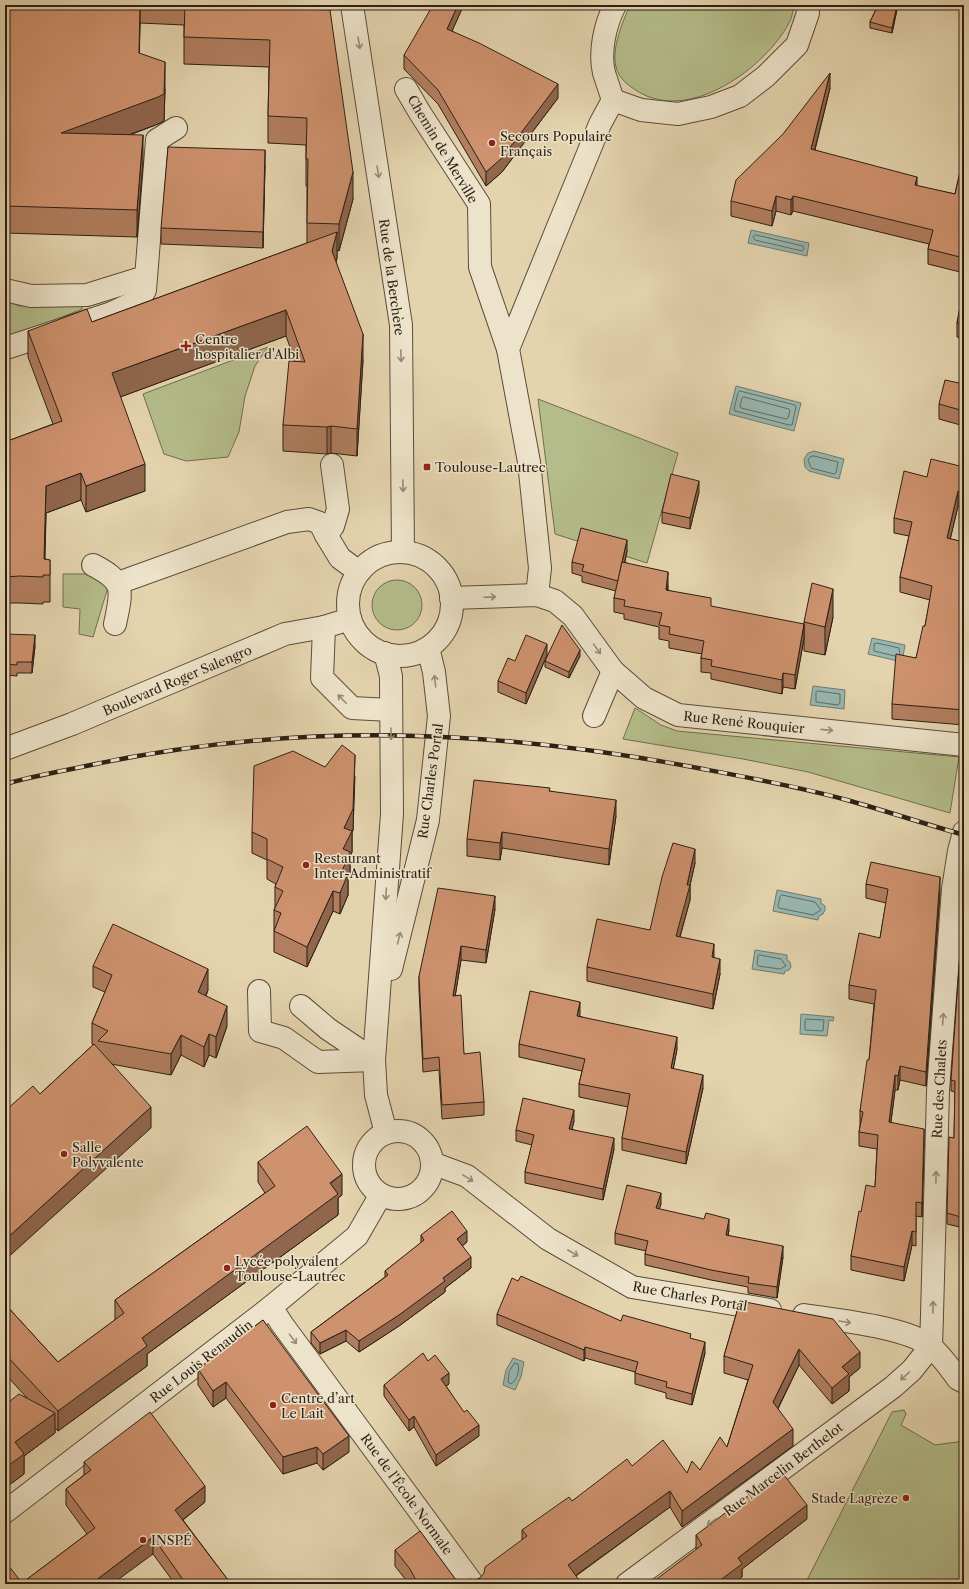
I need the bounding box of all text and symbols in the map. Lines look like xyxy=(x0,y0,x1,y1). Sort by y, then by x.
one-way arrow xyxy=(355,37,363,50)
street label: Chemin de Merville xyxy=(404,92,482,206)
place label: Secours Populaire Français xyxy=(500,128,612,159)
marker: Secours Populaire Français xyxy=(487,138,497,148)
one-way arrow xyxy=(374,165,382,178)
street label: Rue de la Berchère xyxy=(376,218,408,336)
place label: Centre hospitalier d'Albi xyxy=(195,331,299,362)
marker: Centre hospitalier d'Albi xyxy=(180,340,192,352)
one-way arrow xyxy=(397,349,405,362)
place label: Toulouse-Lautrec xyxy=(435,459,546,475)
marker: Toulouse-Lautrec xyxy=(422,462,432,472)
one-way arrow xyxy=(399,479,407,492)
one-way arrow xyxy=(483,593,496,600)
street label: Boulevard Roger Salengro xyxy=(100,641,254,719)
one-way arrow xyxy=(593,643,601,654)
one-way arrow xyxy=(431,675,439,688)
one-way arrow xyxy=(337,694,347,704)
street label: Rue René Rouquier xyxy=(683,708,806,736)
street label: Rue Charles Portal xyxy=(414,722,446,840)
one-way arrow xyxy=(387,727,395,740)
one-way arrow xyxy=(820,727,833,734)
place label: Restaurant Inter-Administratif xyxy=(314,850,432,881)
marker: Restaurant Inter-Administratif xyxy=(301,860,311,870)
one-way arrow xyxy=(382,887,390,900)
one-way arrow xyxy=(395,932,403,945)
one-way arrow xyxy=(940,1013,947,1026)
street label: Rue des Chalets xyxy=(928,1039,950,1139)
place label: Salle Polyvalente xyxy=(72,1139,144,1170)
marker: Salle Polyvalente xyxy=(59,1149,69,1159)
one-way arrow xyxy=(932,1171,939,1184)
one-way arrow xyxy=(462,1174,474,1182)
one-way arrow xyxy=(567,1250,579,1258)
place label: Lycée polyvalent Toulouse-Lautrec xyxy=(235,1253,346,1284)
marker: Lycée polyvalent Toulouse-Lautrec xyxy=(222,1263,232,1273)
street label: Rue Charles Portal xyxy=(631,1278,749,1314)
one-way arrow xyxy=(929,1301,937,1314)
street label: Rue Louis Renaudin xyxy=(147,1316,255,1406)
one-way arrow xyxy=(838,1318,851,1326)
one-way arrow xyxy=(289,1333,297,1344)
one-way arrow xyxy=(900,1371,911,1380)
place label: Centre d’art Le Lait xyxy=(281,1390,355,1421)
marker: Centre d’art Le Lait xyxy=(268,1400,278,1410)
street label: Rue Marcelin Berthelot xyxy=(720,1419,846,1519)
street label: Rue de l'École Normale xyxy=(358,1430,456,1558)
place label: Stade Lagrèze xyxy=(811,1490,898,1506)
marker: Stade Lagrèze xyxy=(901,1493,911,1503)
one-way arrow xyxy=(707,1517,718,1526)
place label: INSPÉ xyxy=(151,1532,192,1548)
marker: INSPÉ xyxy=(138,1535,148,1545)

